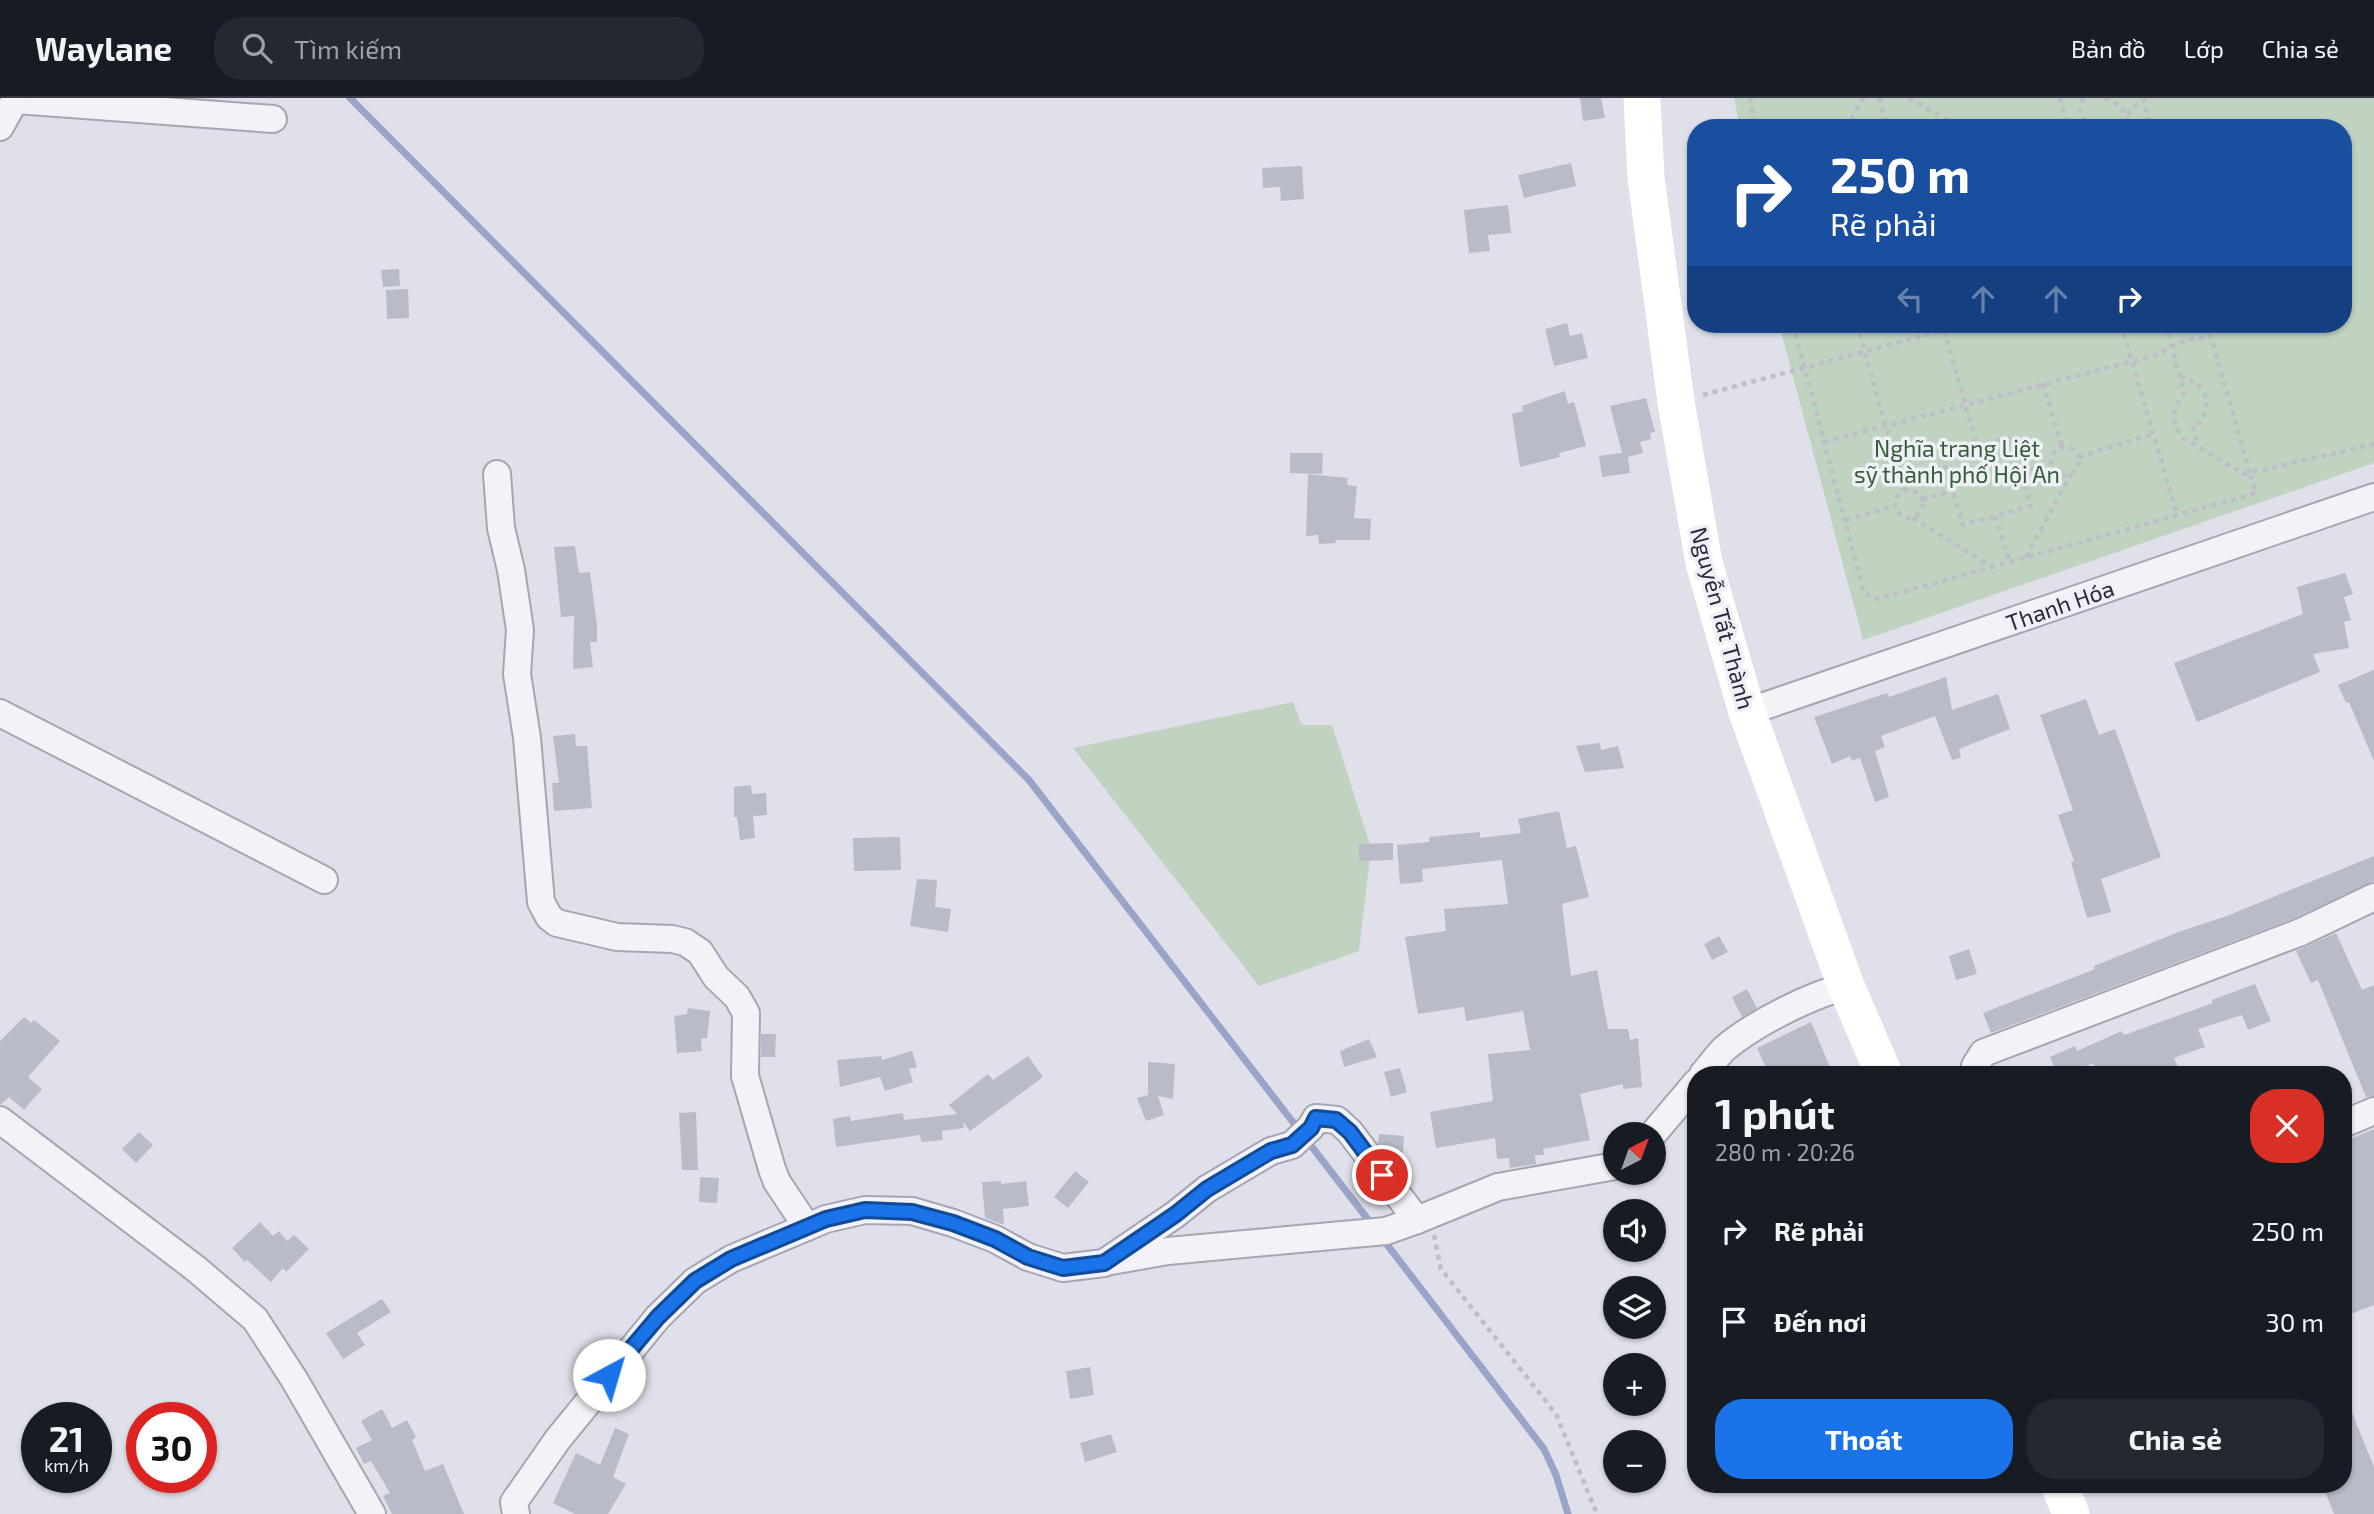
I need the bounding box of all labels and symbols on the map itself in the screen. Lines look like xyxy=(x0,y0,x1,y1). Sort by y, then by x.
park label: Nghĩa trang Liệt sỹ thành phố Hội An xyxy=(1854,434,2060,488)
street label: Nguyễn Tất Thành xyxy=(1685,524,1761,712)
street label: Thanh Hóa xyxy=(2002,573,2118,637)
north arrow xyxy=(1603,1122,1666,1185)
pin xyxy=(1352,1145,1412,1205)
position arrow xyxy=(572,1338,646,1412)
speed limit sign: 30 xyxy=(126,1402,217,1493)

